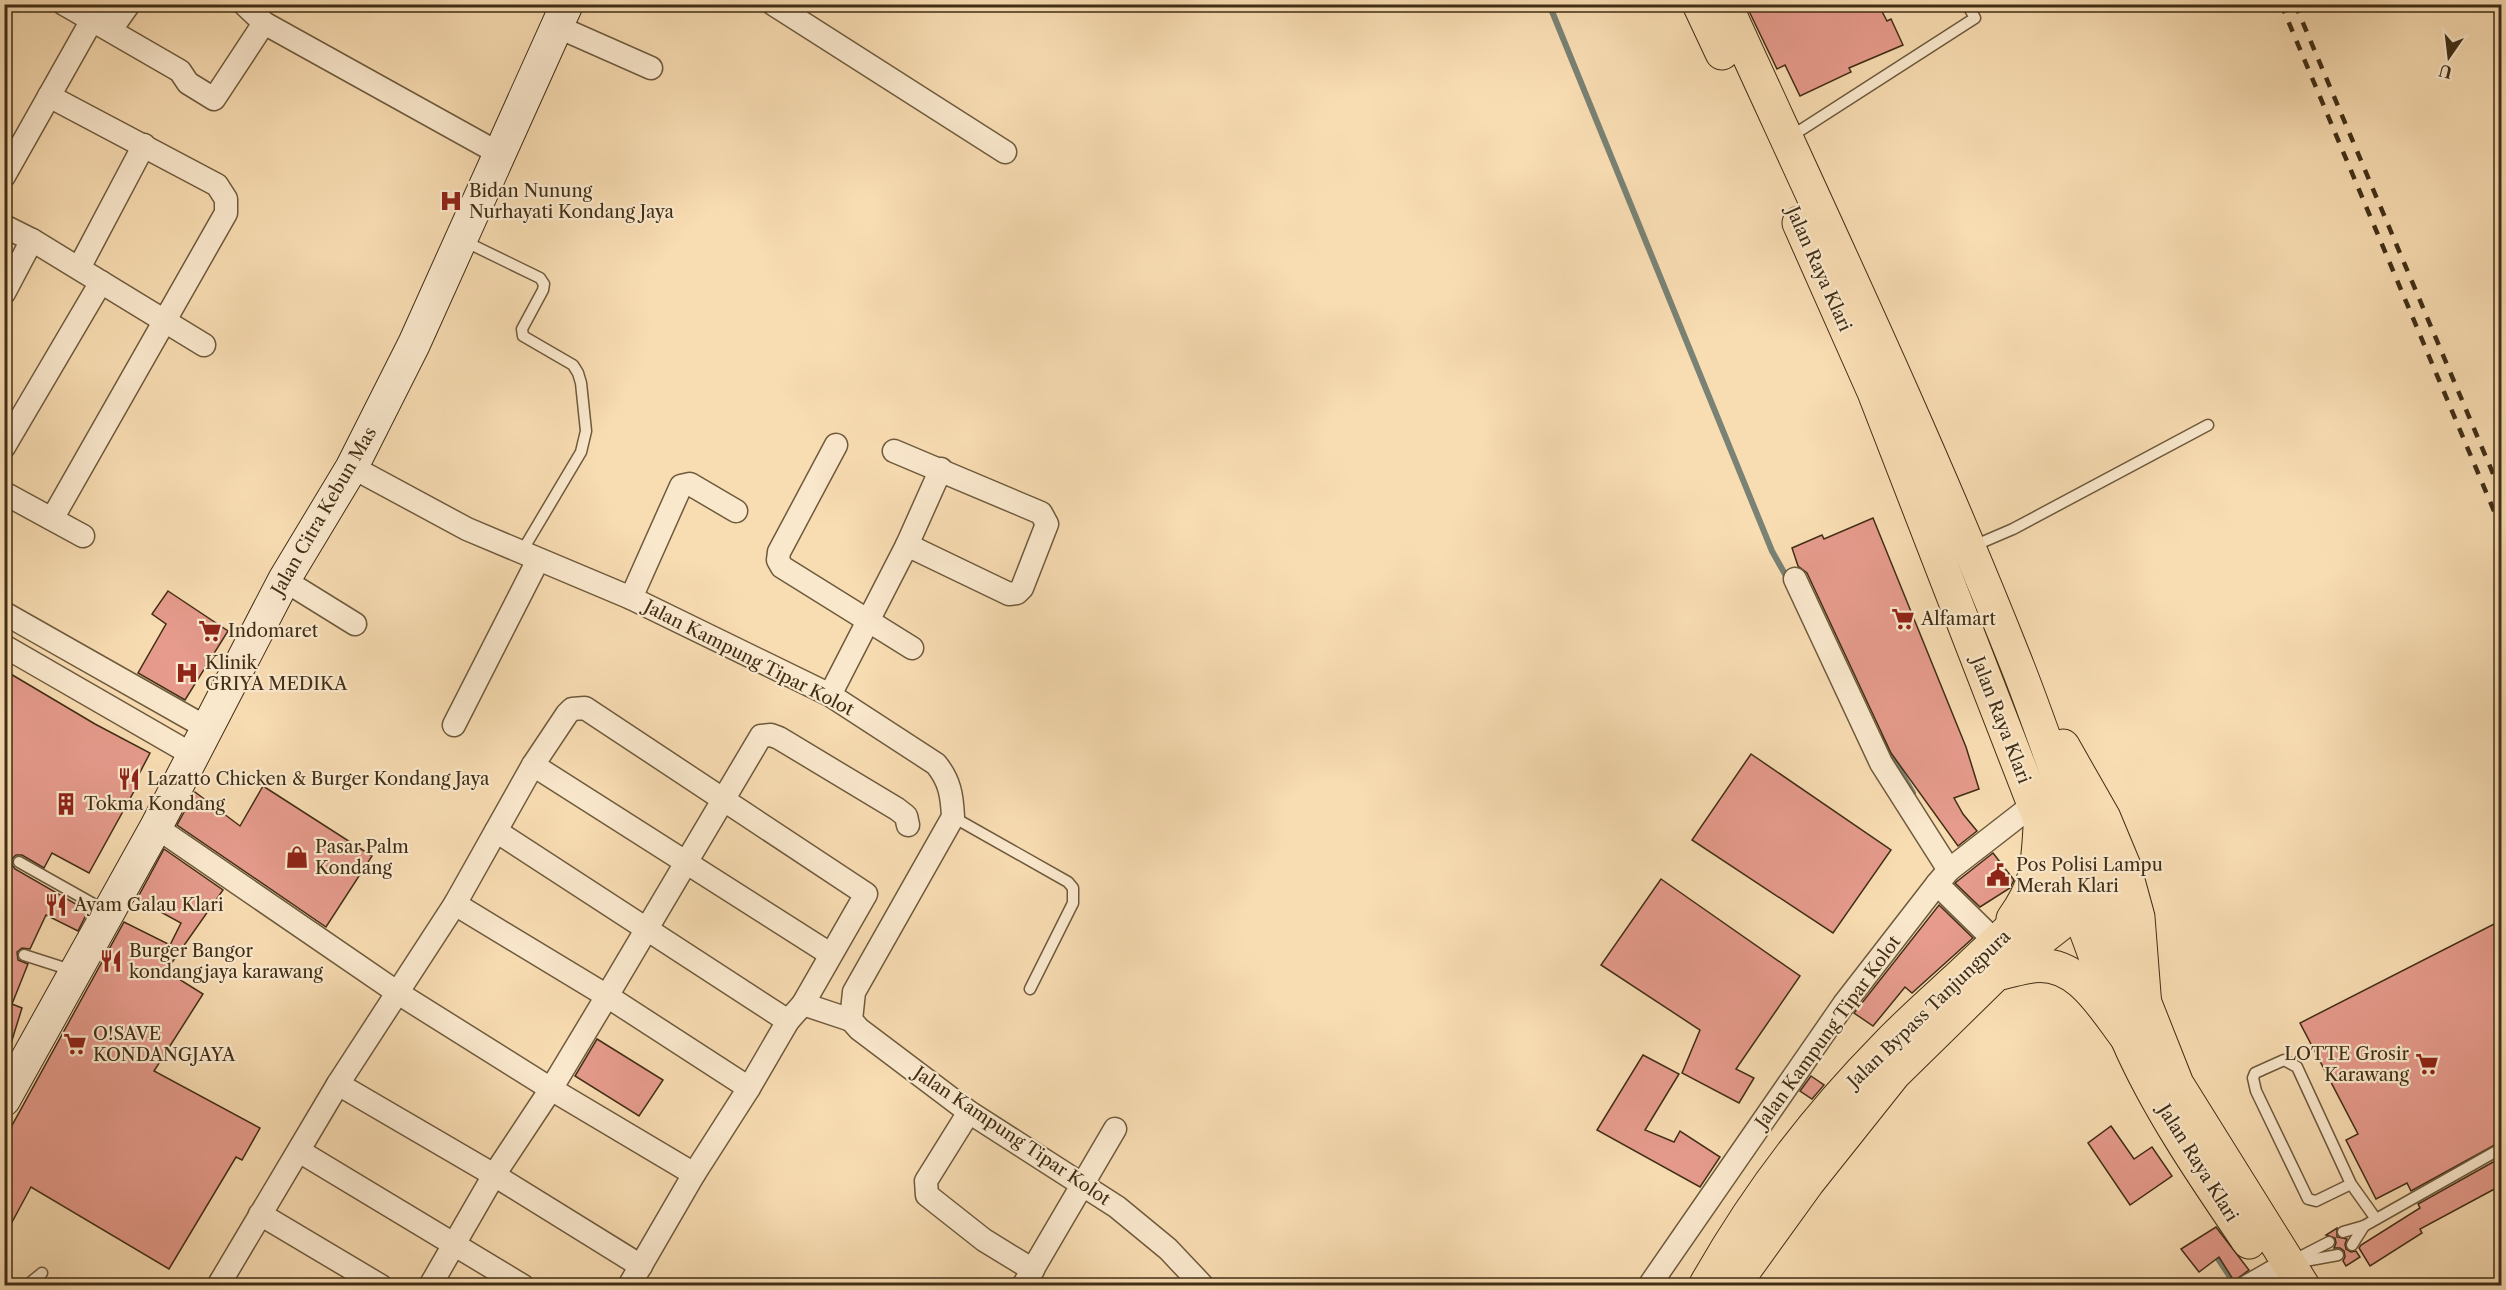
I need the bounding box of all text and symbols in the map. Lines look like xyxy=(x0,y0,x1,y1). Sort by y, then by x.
north arrow xyxy=(2419,27,2479,87)
text: U xyxy=(2437,60,2454,83)
place label: Bidan Nunung Nurhayati Kondang Jaya xyxy=(469,180,675,223)
hospital icon: Bidan Nunung Nurhayati Kondang Jaya xyxy=(438,188,464,214)
street label: Jalan Raya Klari xyxy=(1780,200,1857,335)
street label: Jalan Citra Kebun Mas xyxy=(265,423,381,602)
street label: Jalan Kampung Tipar Kolot xyxy=(638,594,858,721)
supermarket icon: Alfamart xyxy=(1890,606,1916,632)
place label: Alfamart xyxy=(1920,608,1996,630)
supermarket icon: Indomaret xyxy=(197,618,223,644)
place label: Indomaret xyxy=(228,620,319,642)
street label: Jalan Raya Klari xyxy=(1966,651,2036,787)
place label: Klinik GRIYA MEDIKA xyxy=(205,652,348,695)
hospital icon: Klinik GRIYA MEDIKA xyxy=(174,660,200,686)
restaurant icon: Lazatto Chicken & Burger Kondang Jaya xyxy=(116,766,142,792)
place label: Lazatto Chicken & Burger Kondang Jaya xyxy=(147,768,490,790)
building icon: Tokma Kondang xyxy=(53,791,79,817)
place label: Tokma Kondang xyxy=(84,793,225,815)
place label: Pasar Palm Kondang xyxy=(315,836,409,879)
shop icon: Pasar Palm Kondang xyxy=(284,844,310,870)
place label: Pos Polisi Lampu Merah Klari xyxy=(2016,854,2163,897)
public building icon: Pos Polisi Lampu Merah Klari xyxy=(1985,862,2011,888)
restaurant icon: Ayam Galau Klari xyxy=(43,892,69,918)
place label: Ayam Galau Klari xyxy=(73,894,224,916)
street label: Jalan Bypass Tanjungpura xyxy=(1841,925,2015,1095)
street label: Jalan Kampung Tipar Kolot xyxy=(1749,931,1906,1135)
place label: Burger Bangor kondangjaya karawang xyxy=(129,940,323,983)
restaurant icon: Burger Bangor kondangjaya karawang xyxy=(98,948,124,974)
place label: O!SAVE KONDANGJAYA xyxy=(93,1023,236,1066)
supermarket icon: O!SAVE KONDANGJAYA xyxy=(62,1031,88,1057)
place label: LOTTE Grosir Karawang xyxy=(2284,1043,2410,1086)
supermarket icon: LOTTE Grosir Karawang xyxy=(2414,1051,2440,1077)
street label: Jalan Kampung Tipar Kolot xyxy=(907,1060,1115,1210)
street label: Jalan Raya Klari xyxy=(2152,1098,2243,1226)

